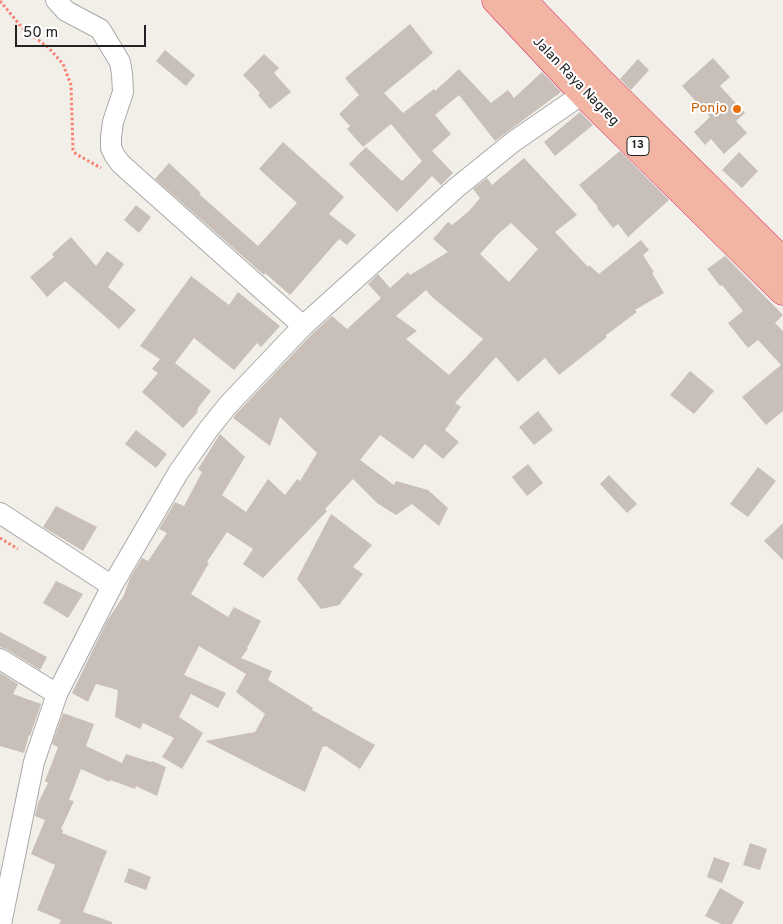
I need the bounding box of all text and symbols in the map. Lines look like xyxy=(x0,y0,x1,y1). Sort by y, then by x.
scale bar xyxy=(18,15,149,47)
text: 50 m xyxy=(23,24,58,43)
street label: Jalan Raya Nagreg xyxy=(528,34,622,130)
place label: Ponjo xyxy=(691,101,727,117)
marker: Ponjo xyxy=(731,103,743,115)
road number: 13 xyxy=(627,136,649,156)

